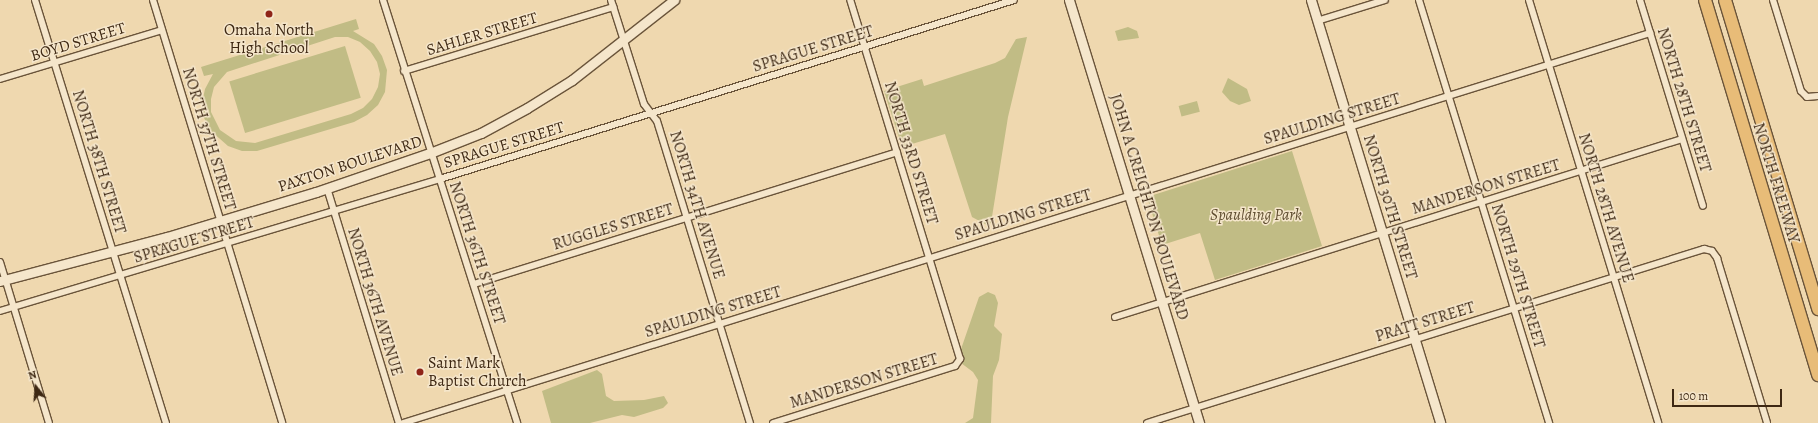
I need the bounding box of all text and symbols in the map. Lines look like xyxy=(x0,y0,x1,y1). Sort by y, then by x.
street label: SAHLER STREET xyxy=(424,8,540,60)
marker: Omaha North High School xyxy=(264,9,274,19)
street label: BOYD STREET xyxy=(28,18,128,66)
place label: Omaha North High School xyxy=(224,20,314,58)
street label: SPRAGUE STREET xyxy=(750,22,876,76)
street label: NORTH 28TH STREET xyxy=(1653,25,1715,175)
street label: NORTH 37TH STREET xyxy=(178,65,240,213)
street label: NORTH 33RD STREET xyxy=(880,79,942,227)
street label: NORTH 38TH STREET xyxy=(68,88,130,236)
street label: SPAULDING STREET xyxy=(1261,89,1403,149)
street label: JOHN A CREIGHTON BOULEVARD xyxy=(1105,92,1193,322)
street label: SPRAGUE STREET xyxy=(441,118,567,172)
street label: NORTH FREEWAY xyxy=(1749,121,1803,245)
street label: NORTH 34TH AVENUE xyxy=(665,129,729,281)
street label: NORTH 28TH AVENUE xyxy=(1574,131,1638,285)
street label: PAXTON BOULEVARD xyxy=(275,132,425,196)
street label: NORTH 30TH STREET xyxy=(1359,132,1421,282)
street label: MANDERSON STREET xyxy=(1410,155,1562,219)
street label: NORTH 36TH STREET xyxy=(445,179,509,327)
street label: SPAULDING STREET xyxy=(952,185,1094,245)
street label: RUGGLES STREET xyxy=(550,200,676,254)
street label: NORTH 29TH STREET xyxy=(1487,202,1549,350)
park label: Spaulding Park xyxy=(1210,205,1302,225)
street label: SPRAGUE STREET xyxy=(131,213,257,267)
street label: NORTH 36TH AVENUE xyxy=(343,226,407,378)
street label: SPAULDING STREET xyxy=(642,282,784,342)
street label: PRATT STREET xyxy=(1373,298,1477,346)
street label: MANDERSON STREET xyxy=(788,349,940,413)
place label: Saint Mark Baptist Church xyxy=(428,353,527,391)
north arrow xyxy=(16,367,56,407)
text: N xyxy=(26,367,38,383)
marker: Saint Mark Baptist Church xyxy=(415,367,425,377)
scale bar xyxy=(1674,381,1784,407)
text: 100 m xyxy=(1679,388,1708,404)

